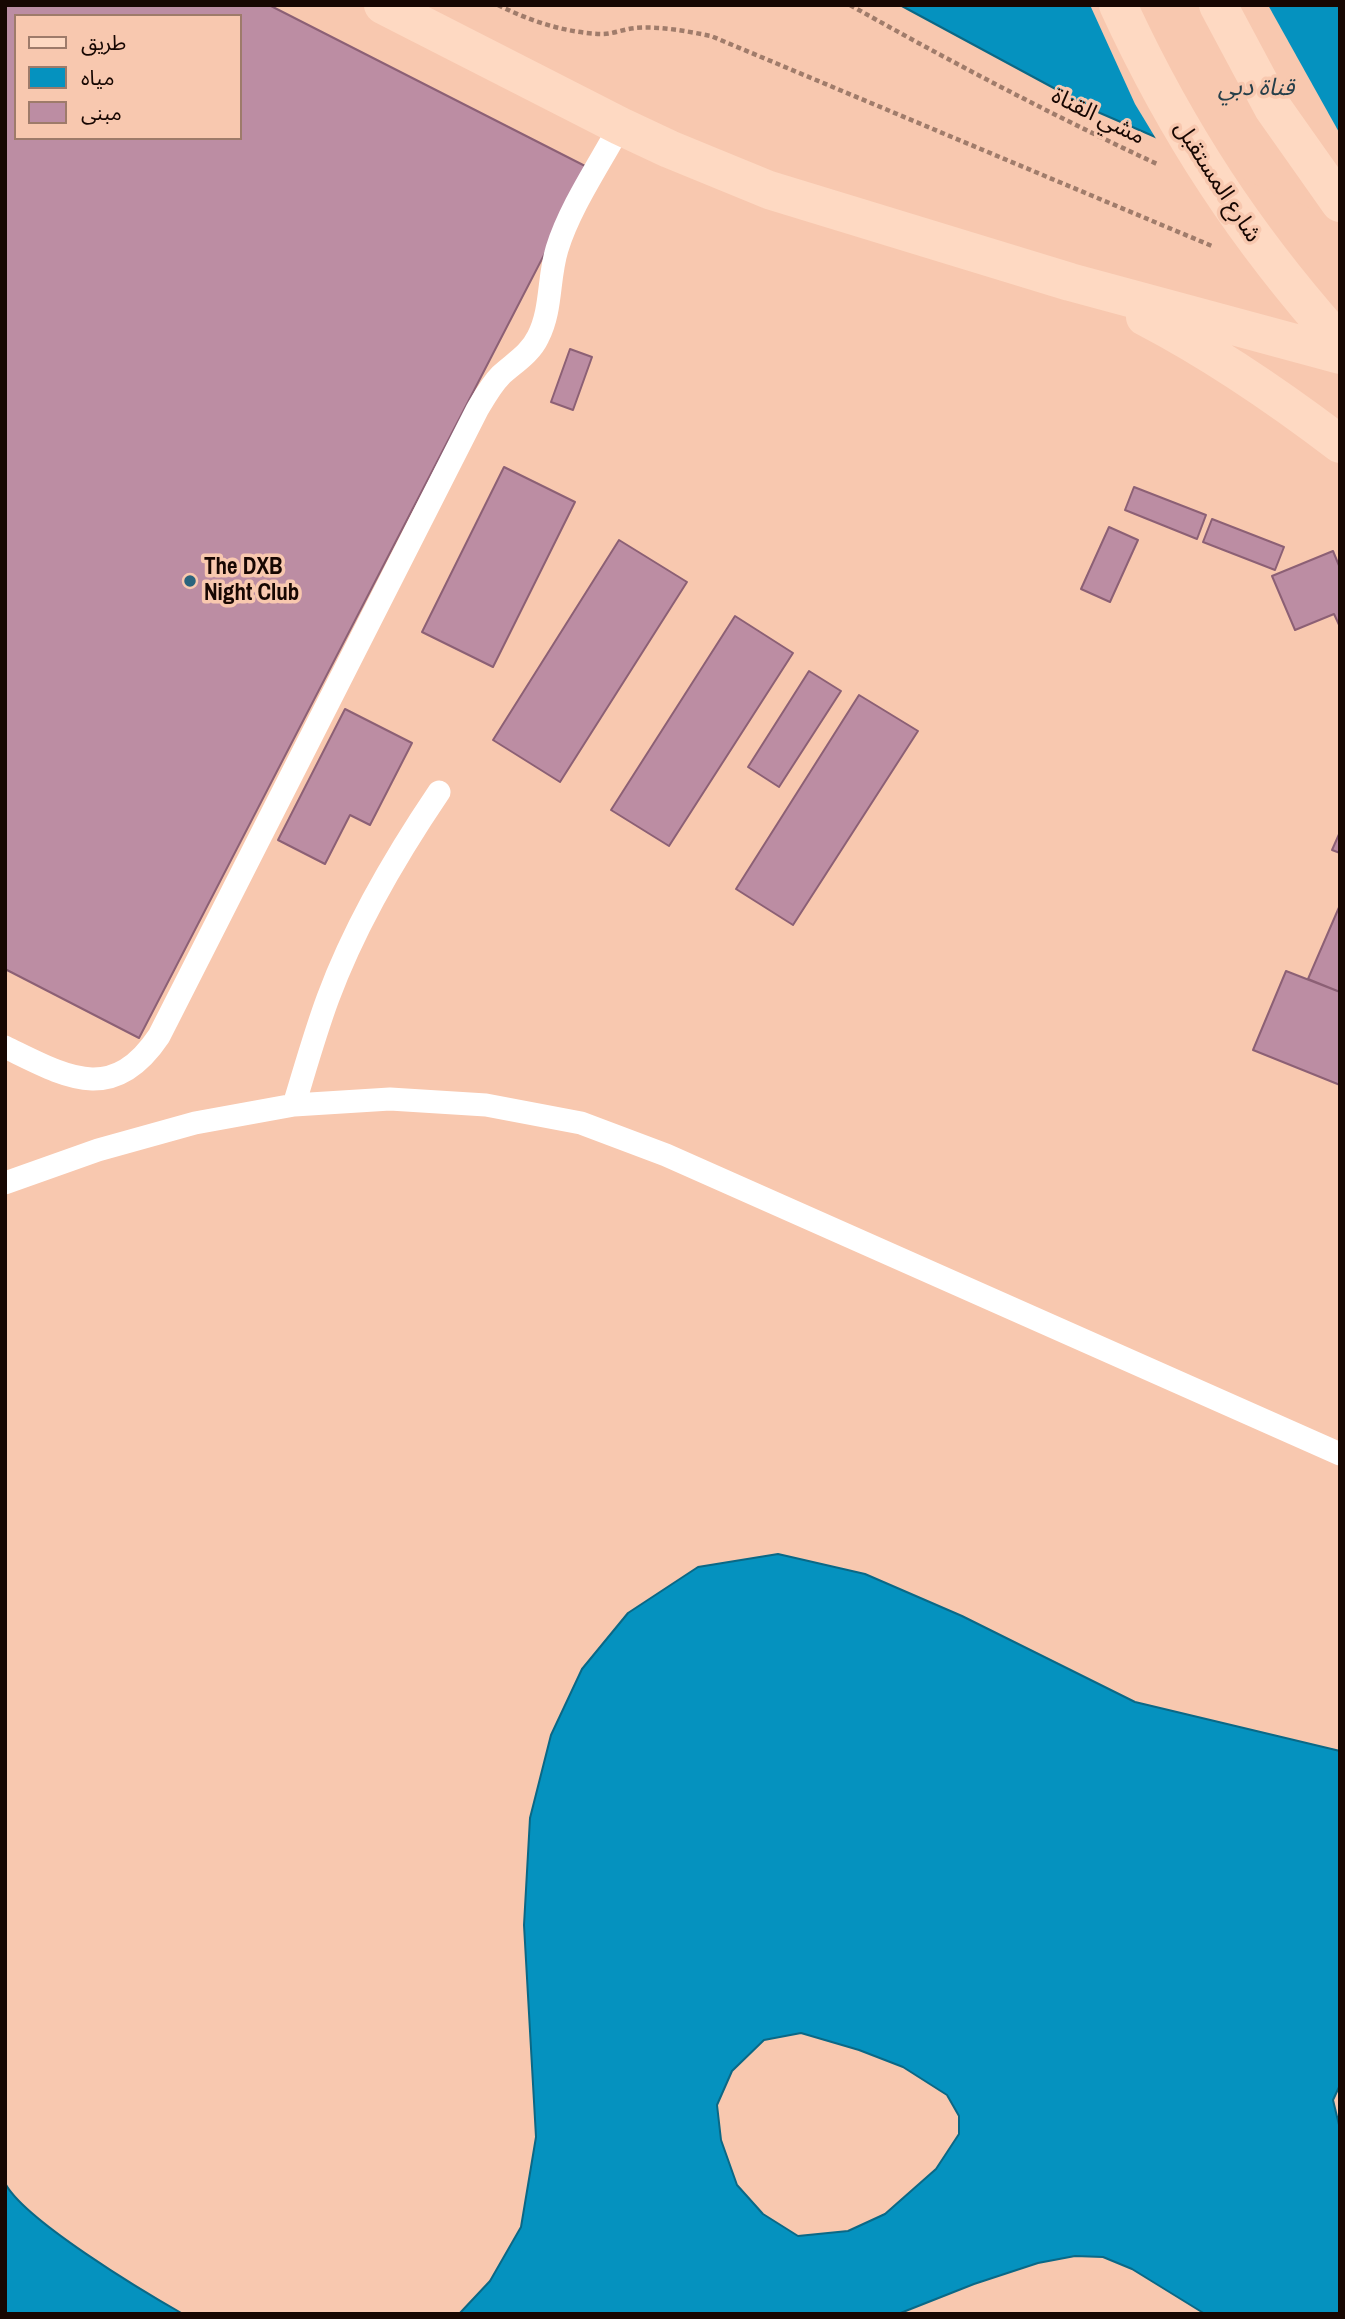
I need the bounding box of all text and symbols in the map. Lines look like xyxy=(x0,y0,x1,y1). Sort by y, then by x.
legend xyxy=(14,14,242,140)
text: طريق xyxy=(81,28,126,57)
text: مياه xyxy=(81,63,114,92)
water label: قناة دبي xyxy=(1218,75,1294,103)
street label: مشي القناة xyxy=(1047,83,1149,151)
text: مبنى xyxy=(81,98,122,127)
street label: شارع المستقبل xyxy=(1168,116,1266,248)
place label: The DXB Night Club xyxy=(204,554,299,608)
marker: The DXB Night Club xyxy=(182,573,198,589)

